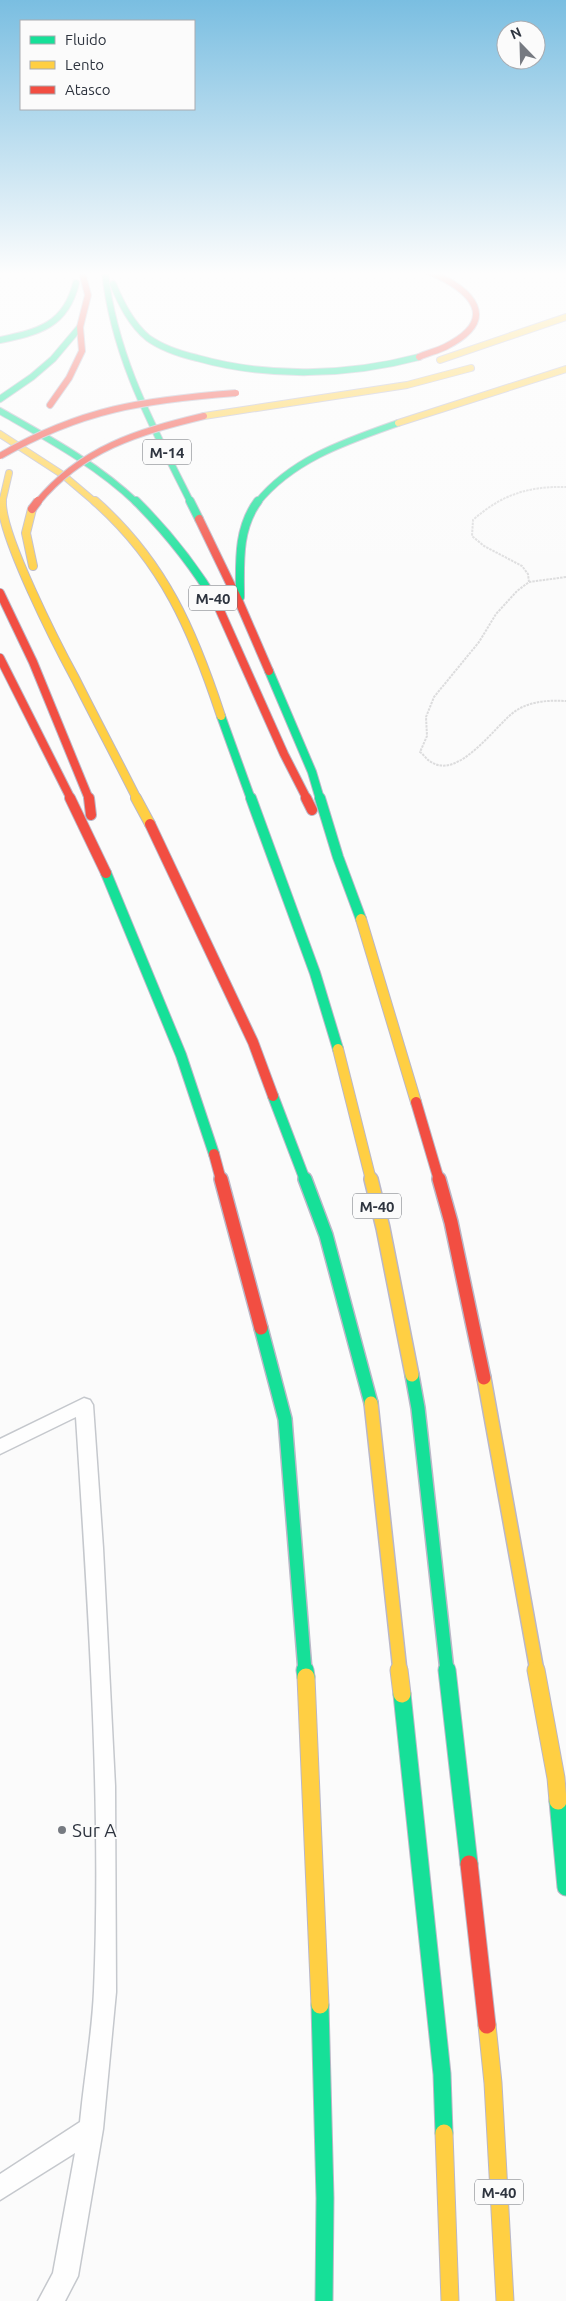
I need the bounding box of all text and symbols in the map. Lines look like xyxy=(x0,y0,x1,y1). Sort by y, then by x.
legend xyxy=(20,20,195,110)
north arrow xyxy=(496,20,546,70)
text: N xyxy=(508,24,524,42)
text: Fluido xyxy=(65,31,107,48)
text: Lento xyxy=(65,56,104,73)
text: Atasco xyxy=(65,81,111,98)
road number: M-14 xyxy=(143,440,191,464)
road number: M-40 xyxy=(189,586,237,610)
road number: M-40 xyxy=(353,1194,401,1218)
place label: Sur A xyxy=(72,1819,117,1841)
marker: Sur A xyxy=(56,1824,68,1836)
road number: M-40 xyxy=(475,2180,523,2204)

